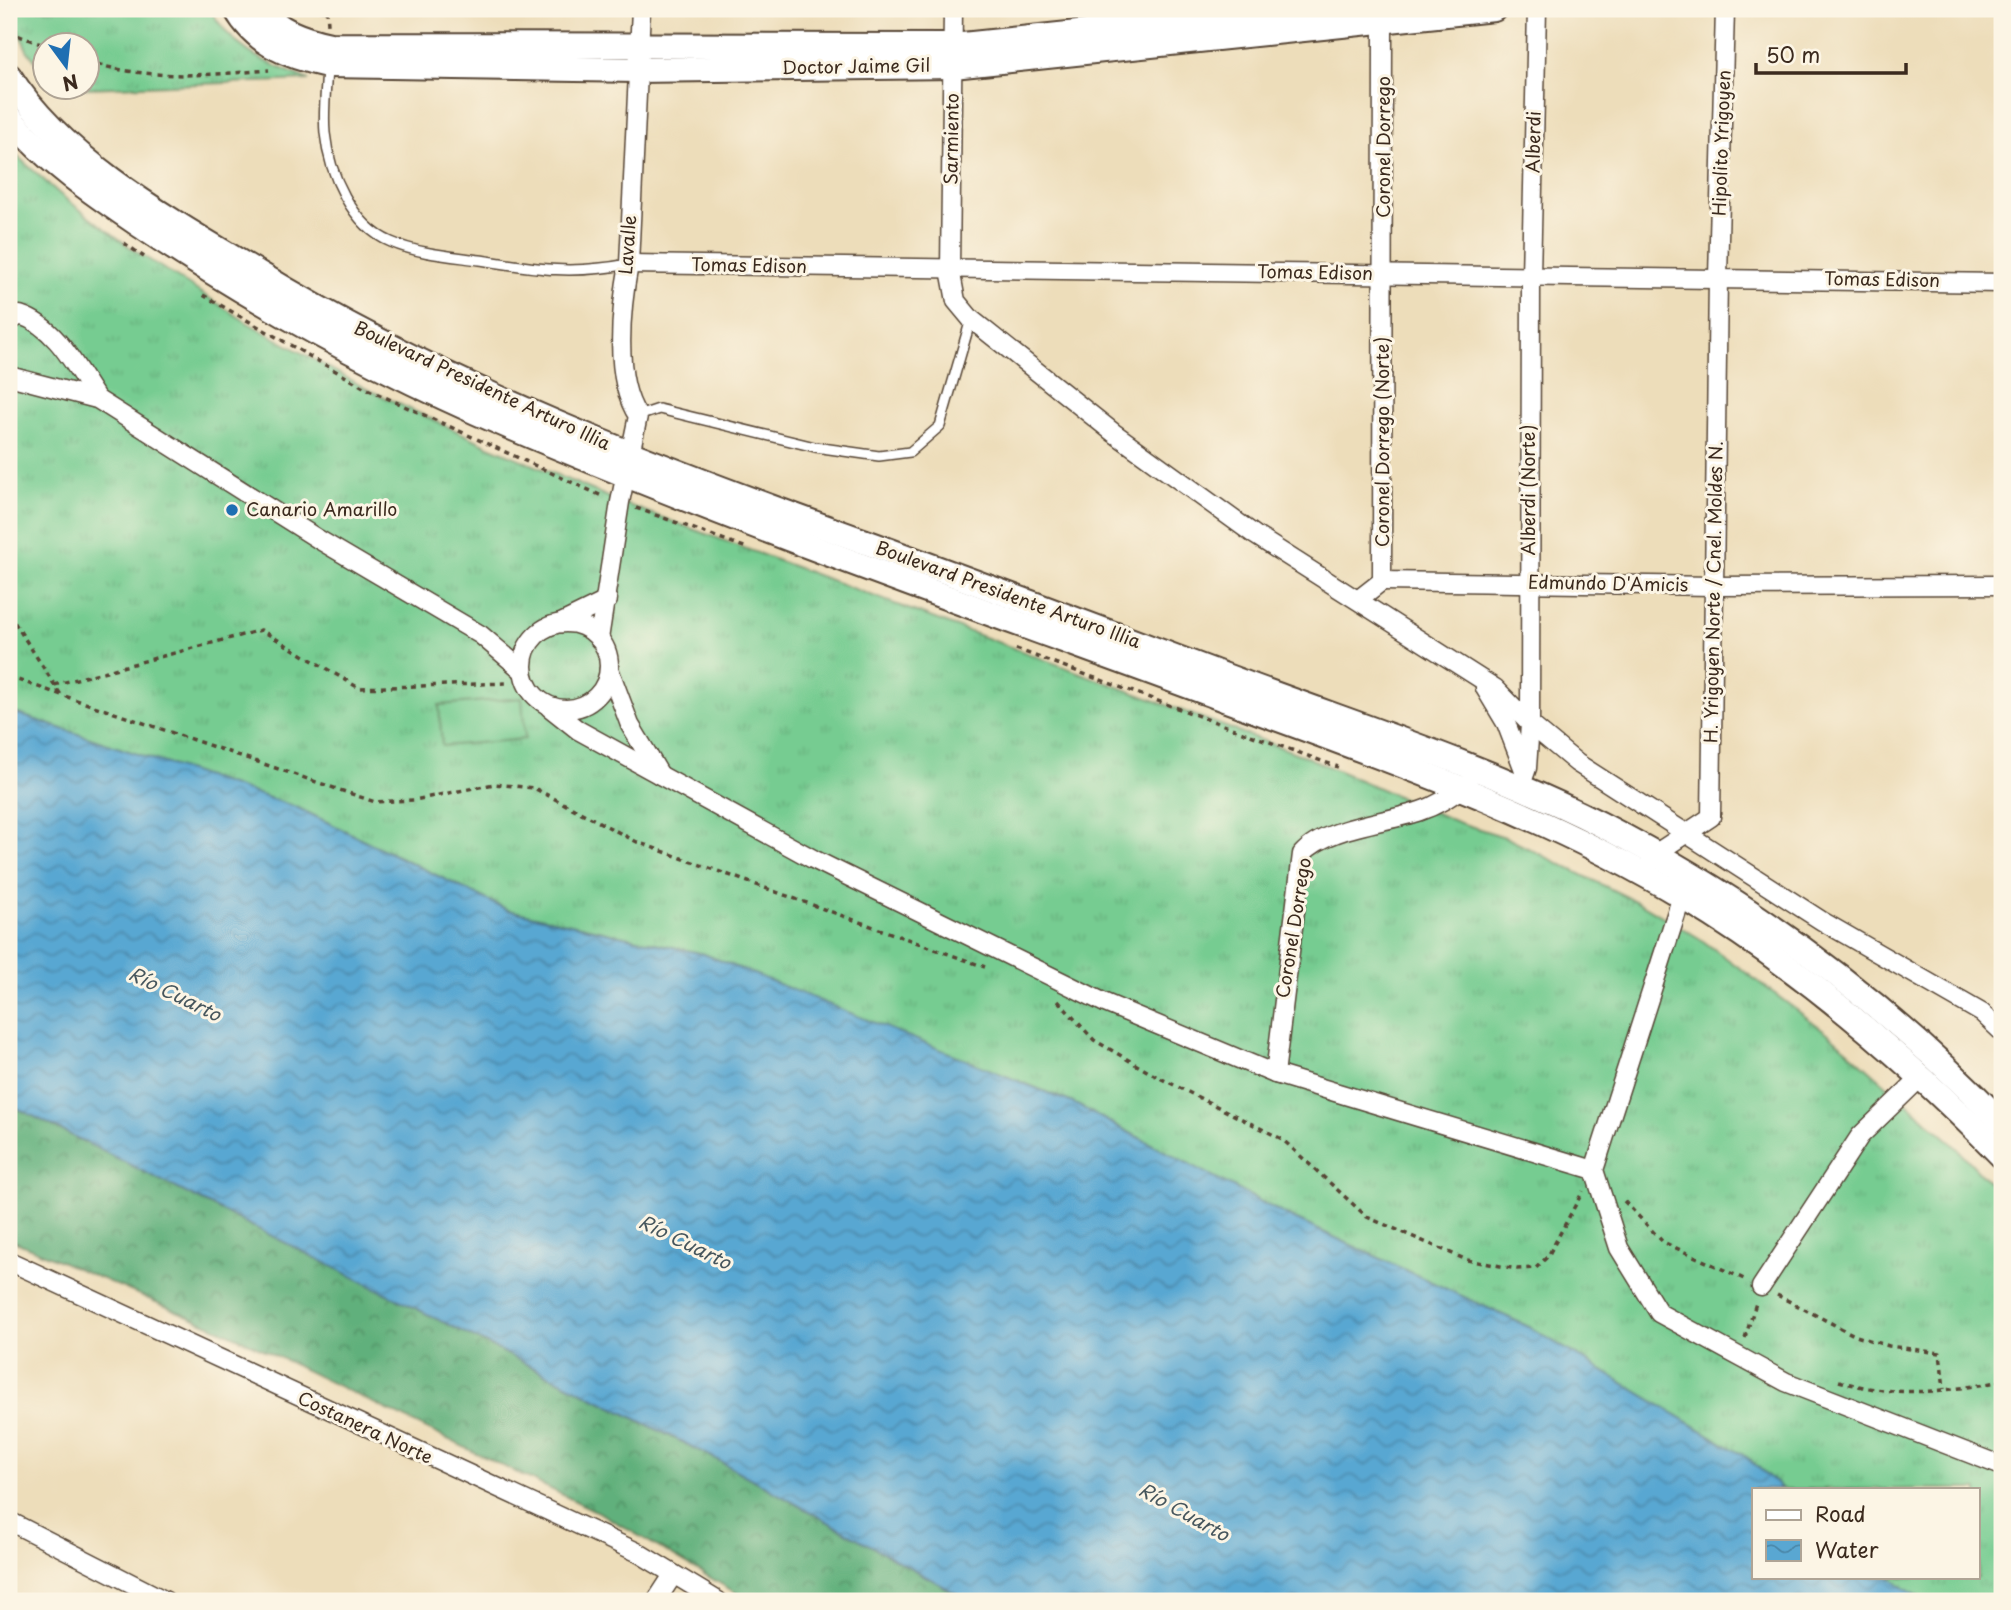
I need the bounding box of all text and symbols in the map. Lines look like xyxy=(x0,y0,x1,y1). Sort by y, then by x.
north arrow xyxy=(32,32,102,102)
scale bar xyxy=(1756,32,1906,76)
text: 50 m xyxy=(1766,38,1820,70)
street label: Doctor Jaime Gil xyxy=(782,51,930,80)
text: N xyxy=(60,68,82,99)
street label: Hipolito Yrigoyen xyxy=(1704,69,1737,217)
street label: Coronel Dorrego xyxy=(1369,76,1396,218)
street label: Sarmiento xyxy=(936,93,965,185)
street label: Alberdi xyxy=(1518,111,1547,173)
street label: Lavalle xyxy=(611,214,642,276)
street label: Tomas Edison xyxy=(691,250,807,279)
street label: Tomas Edison xyxy=(1257,257,1373,286)
street label: Tomas Edison xyxy=(1824,264,1940,293)
street label: Boulevard Presidente Arturo Illia xyxy=(350,313,615,456)
street label: Coronel Dorrego (Norte) xyxy=(1368,337,1395,547)
street label: Alberdi (Norte) xyxy=(1514,425,1541,555)
street label: H. Yrigoyen Norte / Cnel. Moldes N. xyxy=(1696,441,1729,743)
place label: Canario Amarillo xyxy=(246,495,397,522)
marker: Canario Amarillo xyxy=(224,502,240,518)
street label: Boulevard Presidente Arturo Illia xyxy=(872,533,1145,654)
street label: Edmundo D'Amicis xyxy=(1528,568,1688,597)
street label: Coronel Dorrego xyxy=(1268,856,1317,1000)
water label: Río Cuarto xyxy=(125,959,227,1028)
water label: Río Cuarto xyxy=(635,1207,737,1276)
street label: Costanera Norte xyxy=(294,1384,437,1470)
water label: Río Cuarto xyxy=(1134,1475,1236,1548)
legend xyxy=(1752,1488,1980,1578)
text: Road xyxy=(1815,1497,1866,1529)
text: Water xyxy=(1815,1533,1879,1565)

